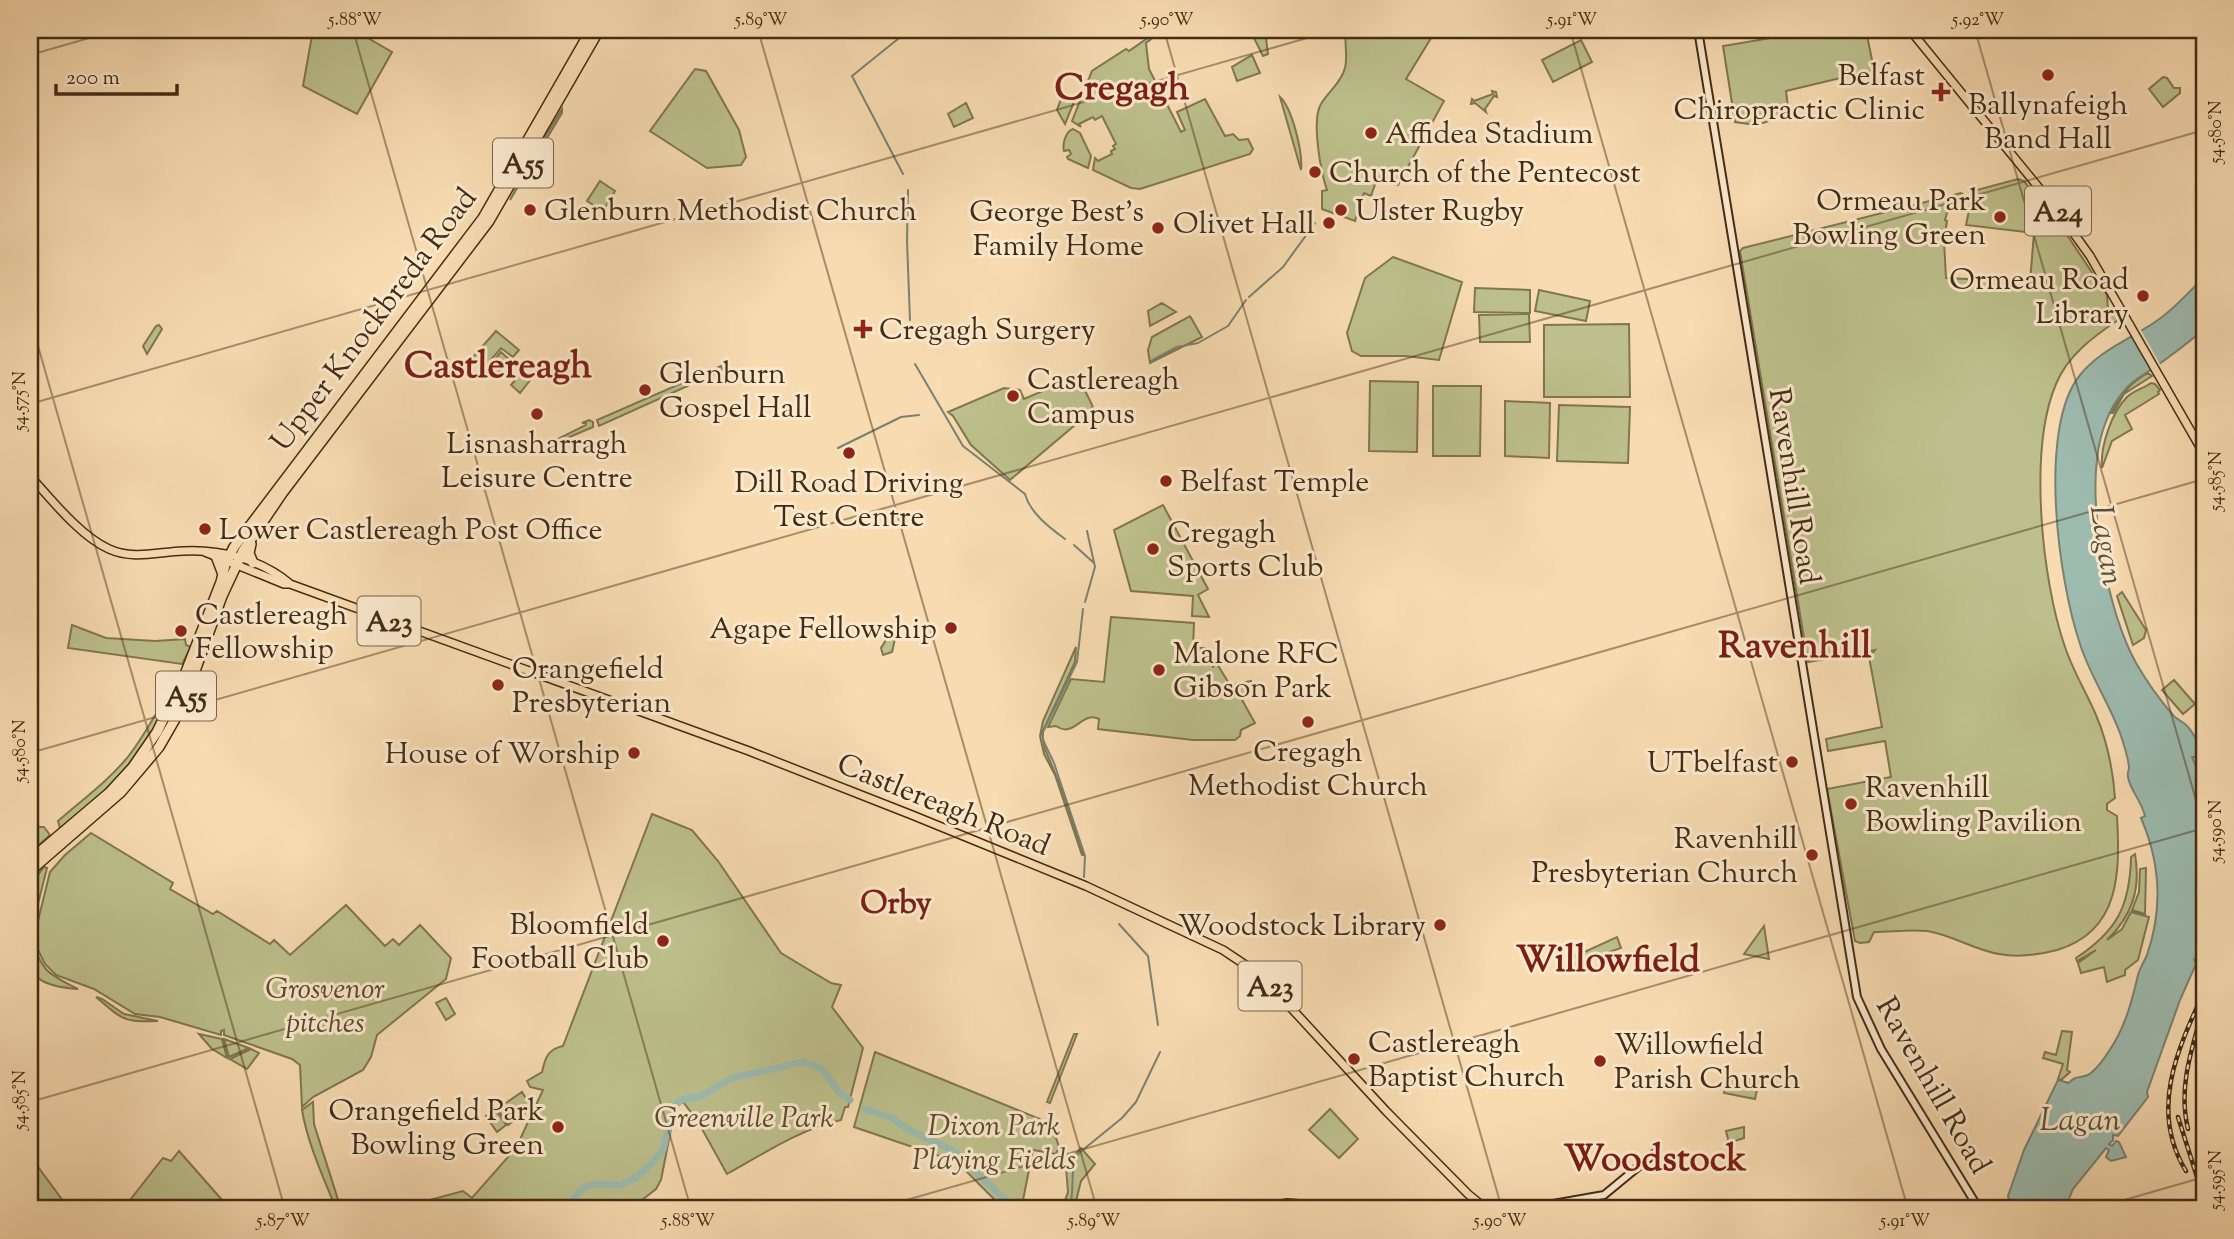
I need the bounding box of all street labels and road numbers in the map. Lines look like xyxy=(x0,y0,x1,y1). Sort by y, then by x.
road number: A55 xyxy=(493,138,553,188)
street label: Upper Knockbreda Road xyxy=(261,180,489,461)
road number: A24 xyxy=(2025,186,2091,235)
street label: Ravenhill Road xyxy=(1756,385,1829,588)
road number: A23 xyxy=(358,596,420,646)
road number: A55 xyxy=(156,672,216,720)
street label: Castlereagh Road xyxy=(830,744,1056,869)
road number: A23 xyxy=(1238,962,1302,1010)
street label: Ravenhill Road xyxy=(1864,990,2000,1183)

